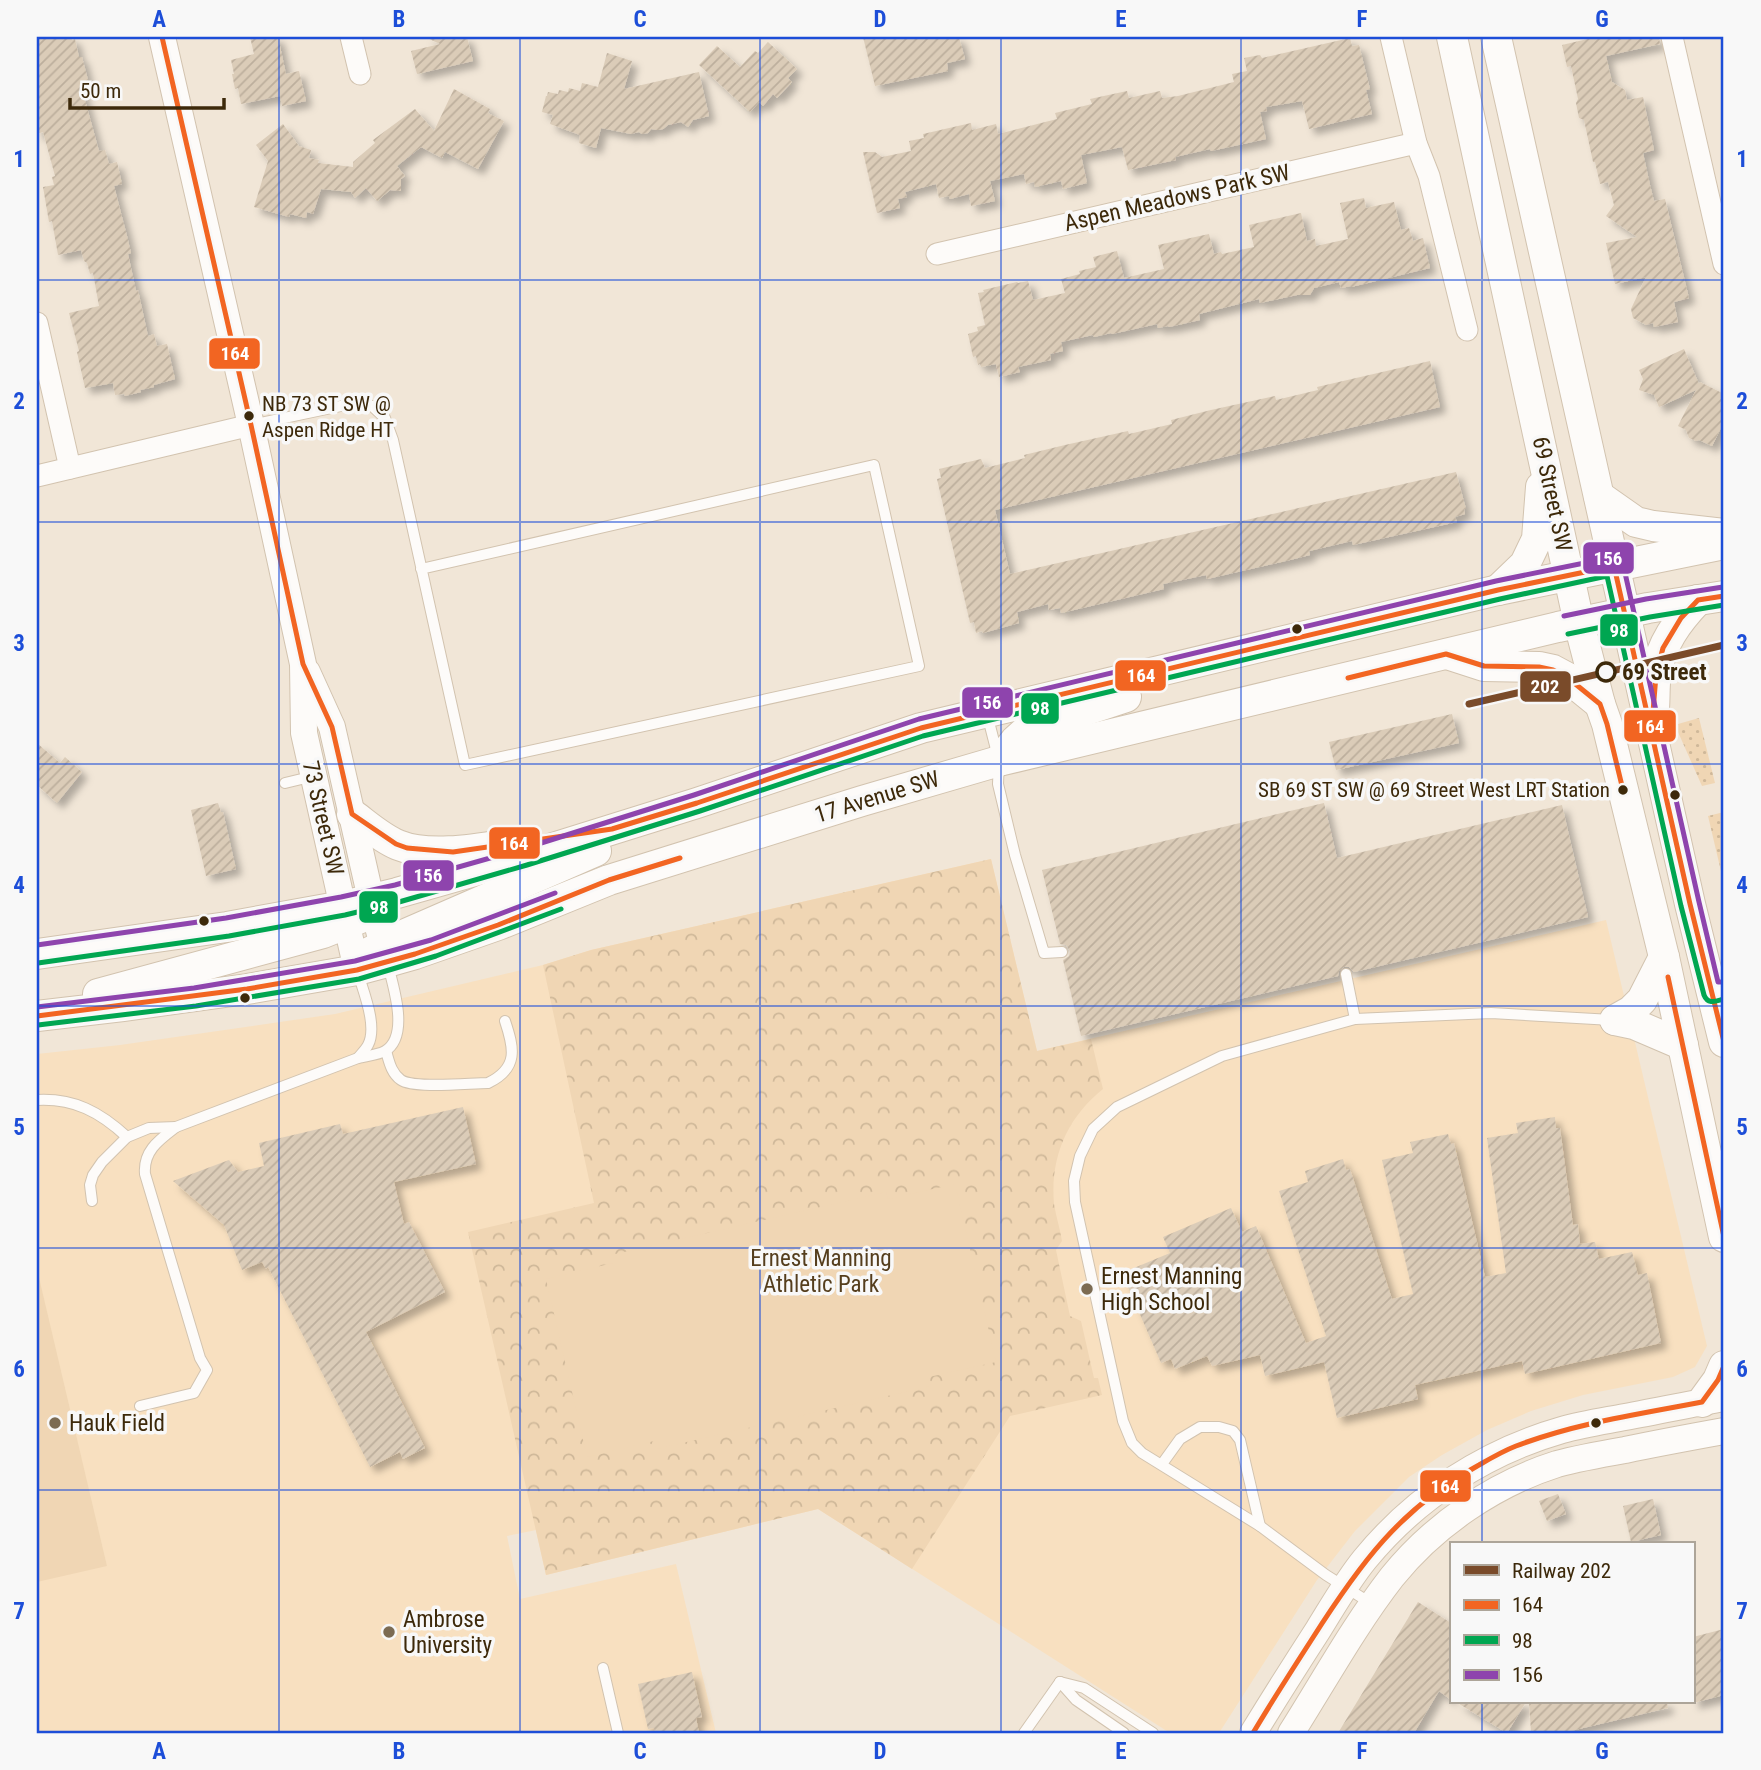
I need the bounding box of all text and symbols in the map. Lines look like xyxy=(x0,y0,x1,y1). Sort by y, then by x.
text: A xyxy=(152,6,166,33)
text: B xyxy=(393,6,405,33)
text: C xyxy=(633,6,647,33)
text: D xyxy=(874,6,887,33)
text: E xyxy=(1115,6,1127,33)
text: F xyxy=(1357,6,1368,33)
text: G xyxy=(1595,6,1609,33)
scale bar xyxy=(70,66,224,110)
text: 50 m xyxy=(80,79,121,103)
text: 1 xyxy=(13,146,25,173)
text: 1 xyxy=(1736,146,1748,173)
street label: Aspen Meadows Park SW xyxy=(1061,159,1293,237)
line badge: 164 xyxy=(208,337,261,370)
text: 164 xyxy=(221,342,249,365)
text: 2 xyxy=(13,388,25,415)
text: 2 xyxy=(1736,388,1748,415)
place label: NB 73 ST SW @ Aspen Ridge HT xyxy=(262,392,394,442)
marker: NB 73 ST SW @ Aspen Ridge HT xyxy=(242,409,256,423)
street label: 69 Street SW xyxy=(1527,434,1577,554)
line badge: 156 xyxy=(1582,541,1635,575)
text: 156 xyxy=(1594,547,1622,570)
line badge: 98 xyxy=(1599,613,1639,647)
text: 98 xyxy=(1609,619,1629,642)
unlabelled marker xyxy=(1290,622,1304,636)
text: 3 xyxy=(13,630,25,657)
text: 3 xyxy=(1736,630,1748,657)
line badge: 164 xyxy=(1114,659,1167,692)
place label: 69 Street xyxy=(1622,659,1706,686)
marker: 69 Street xyxy=(1596,662,1616,682)
text: 164 xyxy=(1127,664,1155,687)
line badge: 202 xyxy=(1519,670,1572,703)
text: 202 xyxy=(1531,675,1559,698)
line badge: 156 xyxy=(961,686,1014,719)
text: 156 xyxy=(973,691,1001,714)
line badge: 98 xyxy=(1020,692,1060,725)
text: 98 xyxy=(1030,697,1050,720)
line badge: 164 xyxy=(1623,709,1677,743)
text: 164 xyxy=(1636,715,1664,738)
street label: 73 Street SW xyxy=(297,758,349,878)
street label: 17 Avenue SW xyxy=(811,765,943,829)
place label: SB 69 ST SW @ 69 Street West LRT Station xyxy=(1258,778,1610,802)
marker: SB 69 ST SW @ 69 Street West LRT Station xyxy=(1616,783,1630,797)
unlabelled marker xyxy=(1668,788,1682,802)
line badge: 164 xyxy=(488,826,541,860)
text: 164 xyxy=(500,832,528,855)
line badge: 156 xyxy=(402,859,455,892)
text: 156 xyxy=(414,864,442,887)
text: 4 xyxy=(13,872,25,899)
text: 4 xyxy=(1736,872,1748,899)
line badge: 98 xyxy=(358,890,399,924)
text: 98 xyxy=(369,896,389,919)
unlabelled marker xyxy=(197,914,211,928)
unlabelled marker xyxy=(238,991,252,1005)
text: 5 xyxy=(13,1114,25,1141)
text: 5 xyxy=(1736,1114,1748,1141)
park label: Ernest Manning Athletic Park xyxy=(750,1245,892,1298)
place label: Ernest Manning High School xyxy=(1101,1263,1242,1316)
marker: Ernest Manning High School xyxy=(1079,1281,1095,1297)
text: 6 xyxy=(13,1356,25,1383)
text: 6 xyxy=(1736,1356,1748,1383)
place label: Hauk Field xyxy=(69,1410,165,1437)
marker: Hauk Field xyxy=(47,1415,63,1431)
unlabelled marker xyxy=(1589,1416,1603,1430)
line badge: 164 xyxy=(1419,1469,1472,1503)
text: 164 xyxy=(1431,1475,1459,1498)
legend xyxy=(1450,1542,1694,1704)
text: Railway 202 xyxy=(1512,1559,1611,1583)
text: 164 xyxy=(1512,1593,1543,1617)
text: 7 xyxy=(13,1598,25,1625)
text: 7 xyxy=(1736,1598,1748,1625)
place label: Ambrose University xyxy=(403,1606,492,1659)
marker: Ambrose University xyxy=(381,1624,397,1640)
text: 98 xyxy=(1512,1629,1533,1653)
text: 156 xyxy=(1512,1663,1543,1687)
text: A xyxy=(152,1738,166,1765)
text: B xyxy=(393,1738,405,1765)
text: C xyxy=(633,1738,647,1765)
text: D xyxy=(874,1738,887,1765)
text: E xyxy=(1115,1738,1127,1765)
text: F xyxy=(1357,1738,1368,1765)
text: G xyxy=(1595,1738,1609,1765)

